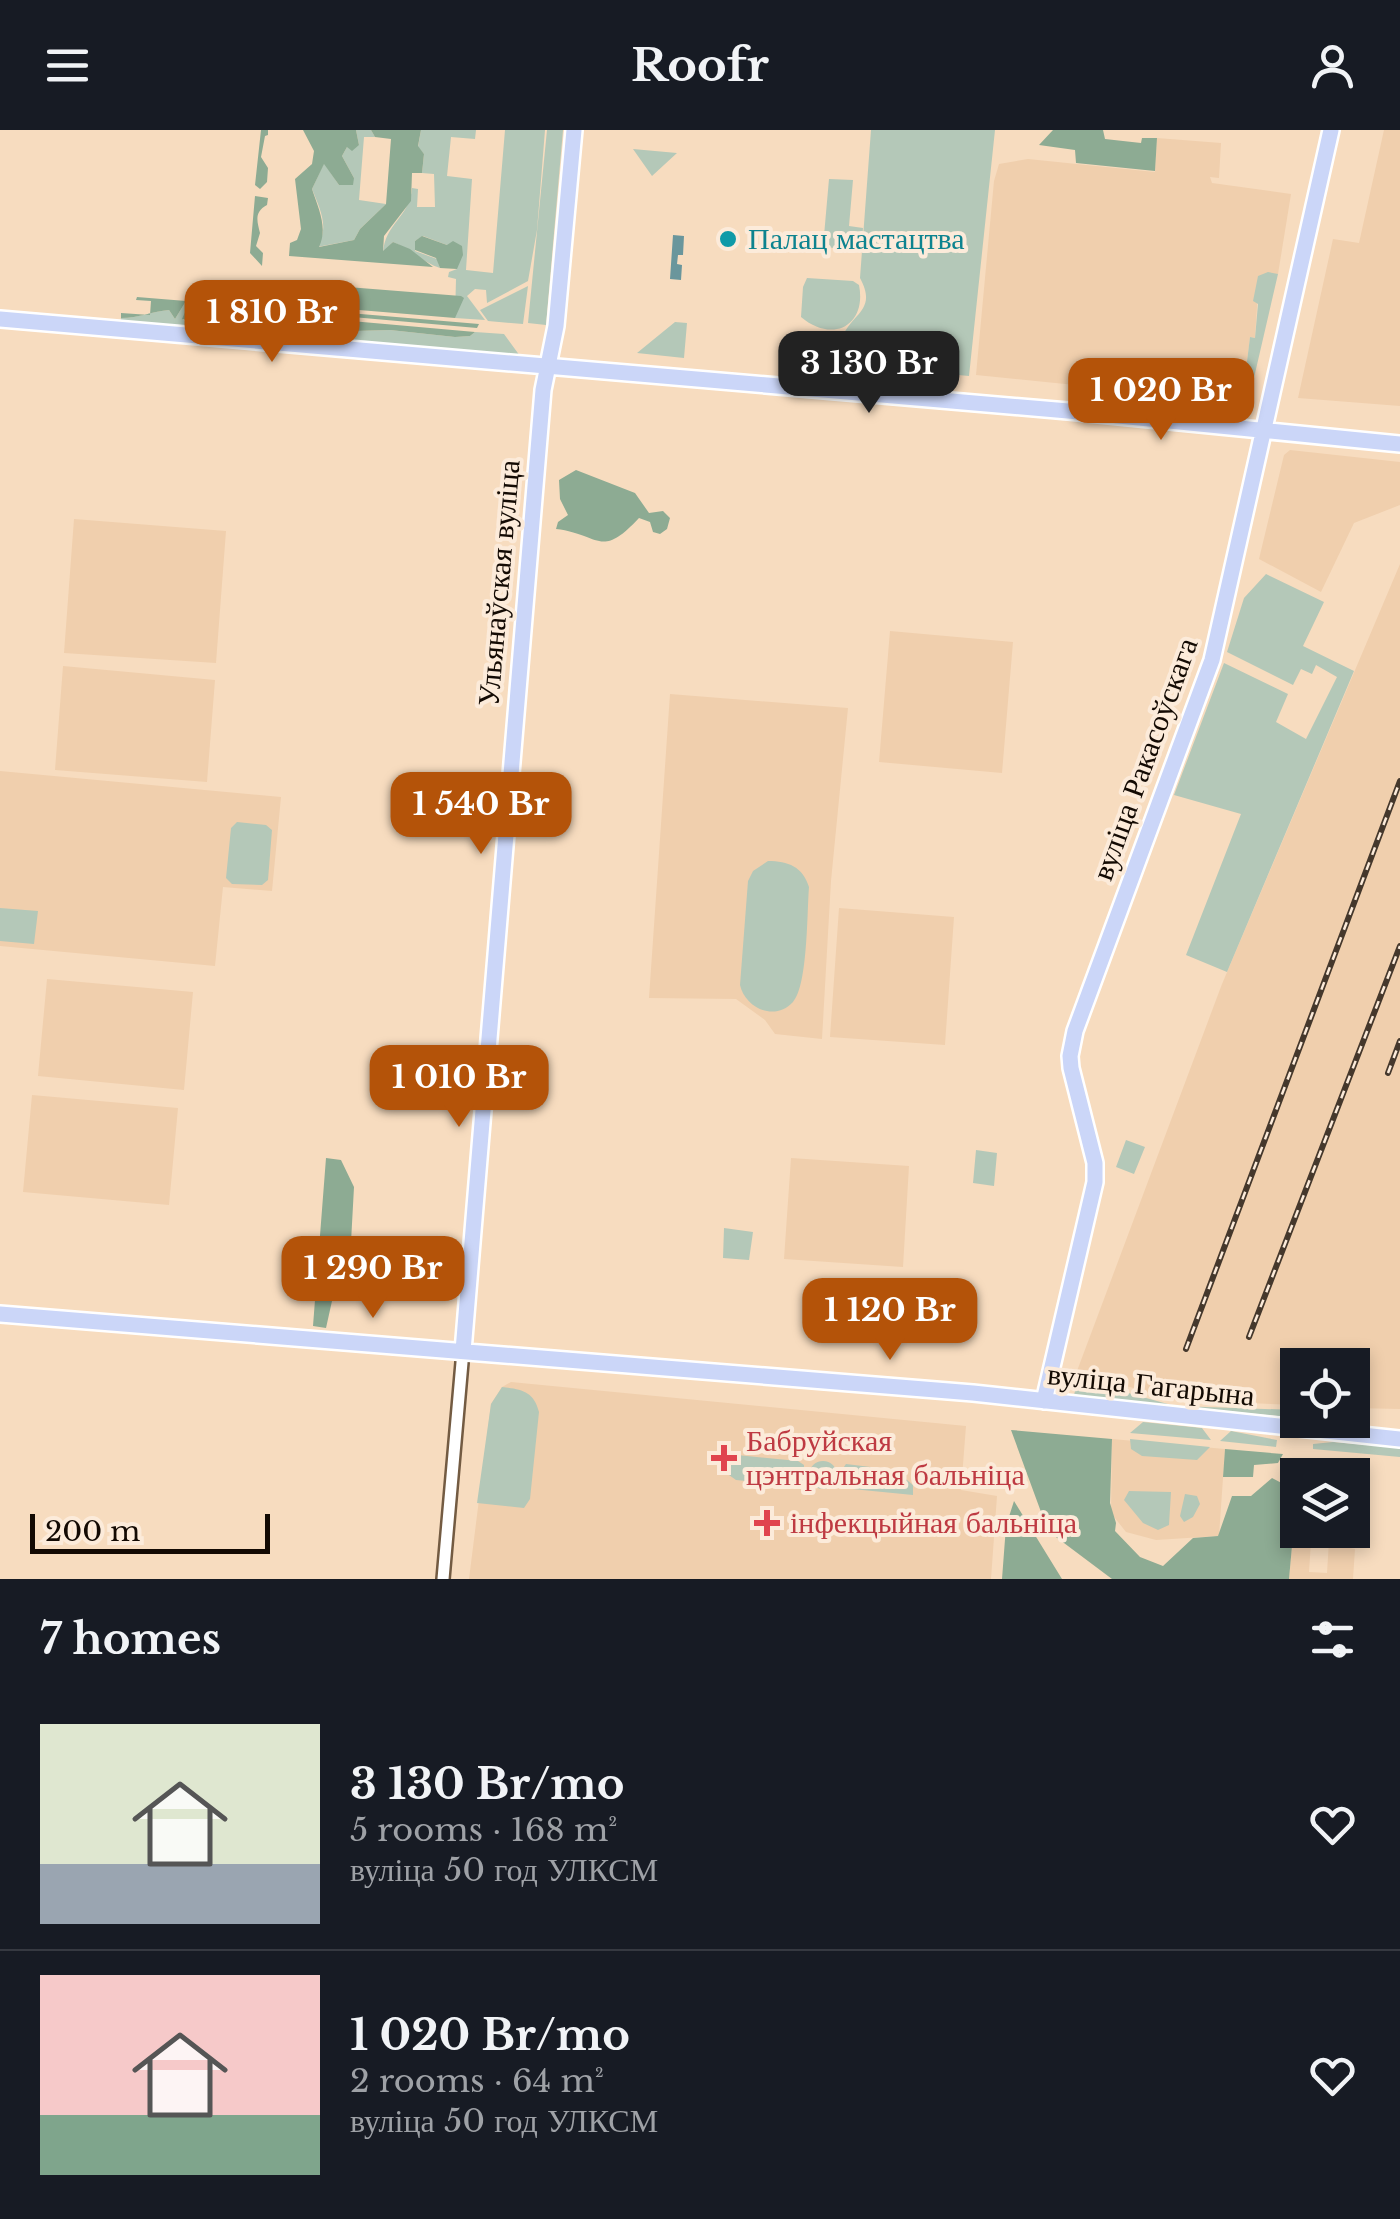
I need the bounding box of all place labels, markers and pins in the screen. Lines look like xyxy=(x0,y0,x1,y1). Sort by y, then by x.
place label: Палац мастацтва xyxy=(748,220,965,257)
marker: Палац мастацтва xyxy=(717,228,739,250)
pin: 1 810 Br xyxy=(169,280,375,365)
pin: 3 130 Br xyxy=(766,331,972,416)
pin: 1 020 Br xyxy=(1058,358,1264,443)
pin: 1 540 Br xyxy=(378,772,584,857)
pin: 1 010 Br xyxy=(356,1045,562,1130)
pin: 1 290 Br xyxy=(270,1236,476,1321)
pin: 1 120 Br xyxy=(787,1278,993,1363)
place label: Бабруйская цэнтральная бальніца xyxy=(746,1422,1025,1493)
marker: Бабруйская цэнтральная бальніца xyxy=(711,1445,737,1471)
place label: інфекцыйная бальніца xyxy=(790,1504,1077,1541)
marker: інфекцыйная бальніца xyxy=(754,1510,780,1536)

